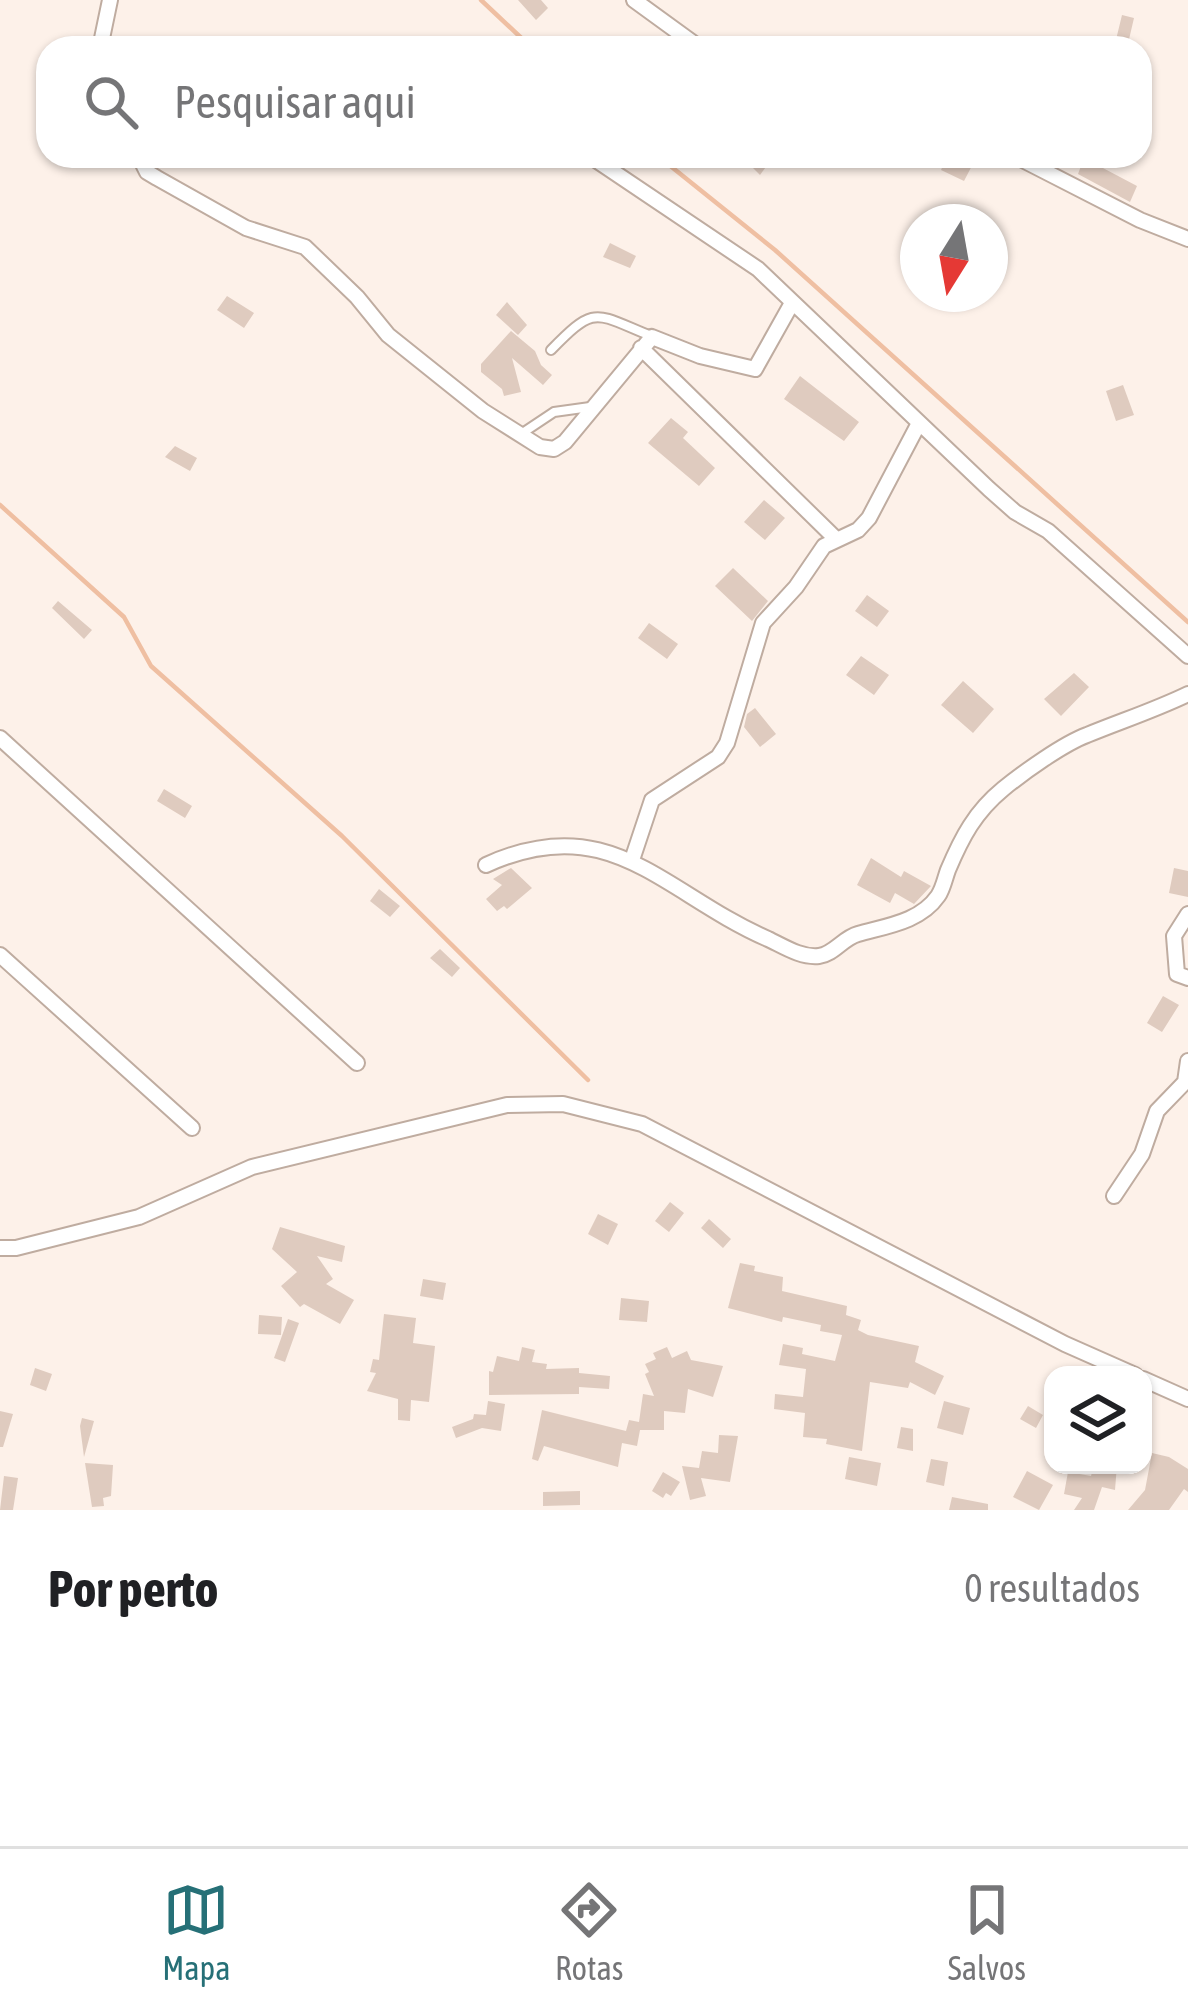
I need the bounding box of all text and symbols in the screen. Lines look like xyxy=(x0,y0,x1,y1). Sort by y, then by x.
search box xyxy=(36,36,1152,168)
icon: search xyxy=(78,69,144,135)
text: Pesquisar aqui xyxy=(174,76,416,128)
north arrow xyxy=(900,204,1008,312)
map controls xyxy=(1044,1366,1152,1474)
button: layers xyxy=(1044,1366,1152,1474)
text: Por perto xyxy=(48,1559,219,1618)
text: 0 resultados xyxy=(964,1566,1140,1610)
tab: Mapa xyxy=(162,1877,231,1987)
tab: Rotas xyxy=(555,1877,623,1987)
tab: Salvos xyxy=(948,1877,1026,1987)

